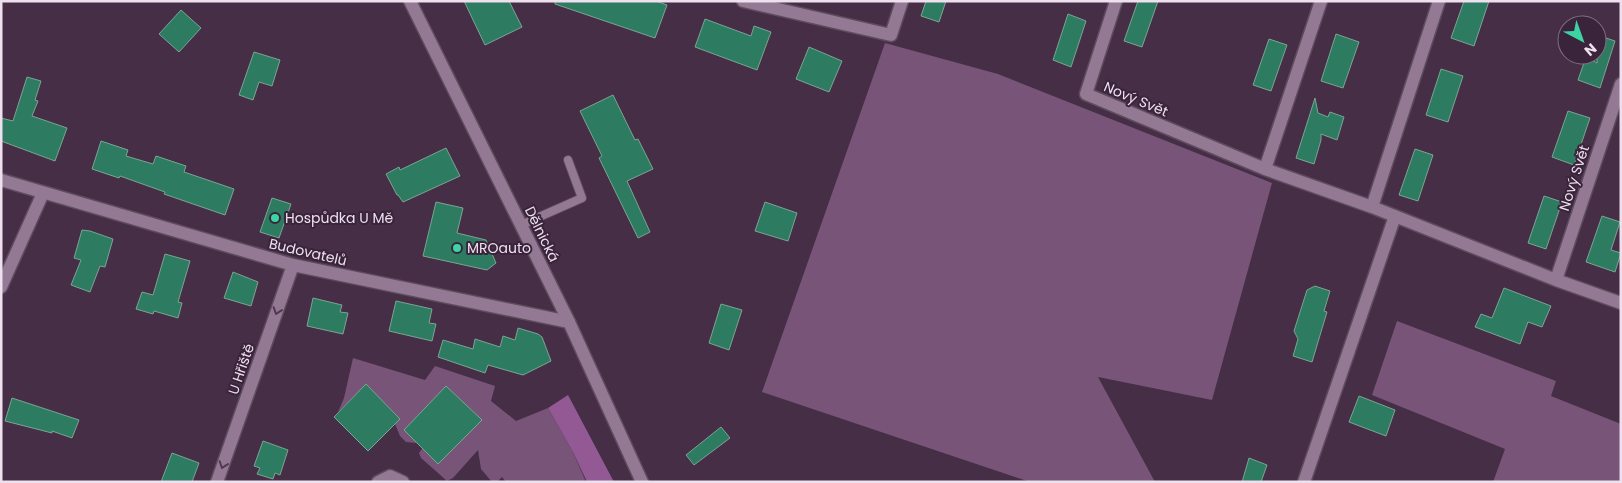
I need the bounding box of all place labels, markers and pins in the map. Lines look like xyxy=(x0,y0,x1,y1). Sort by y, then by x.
place label: Hospůdka U Mě xyxy=(285,208,393,228)
marker: Hospůdka U Mě xyxy=(269,212,281,224)
place label: MROauto xyxy=(467,238,531,258)
marker: MROauto xyxy=(451,242,463,254)

